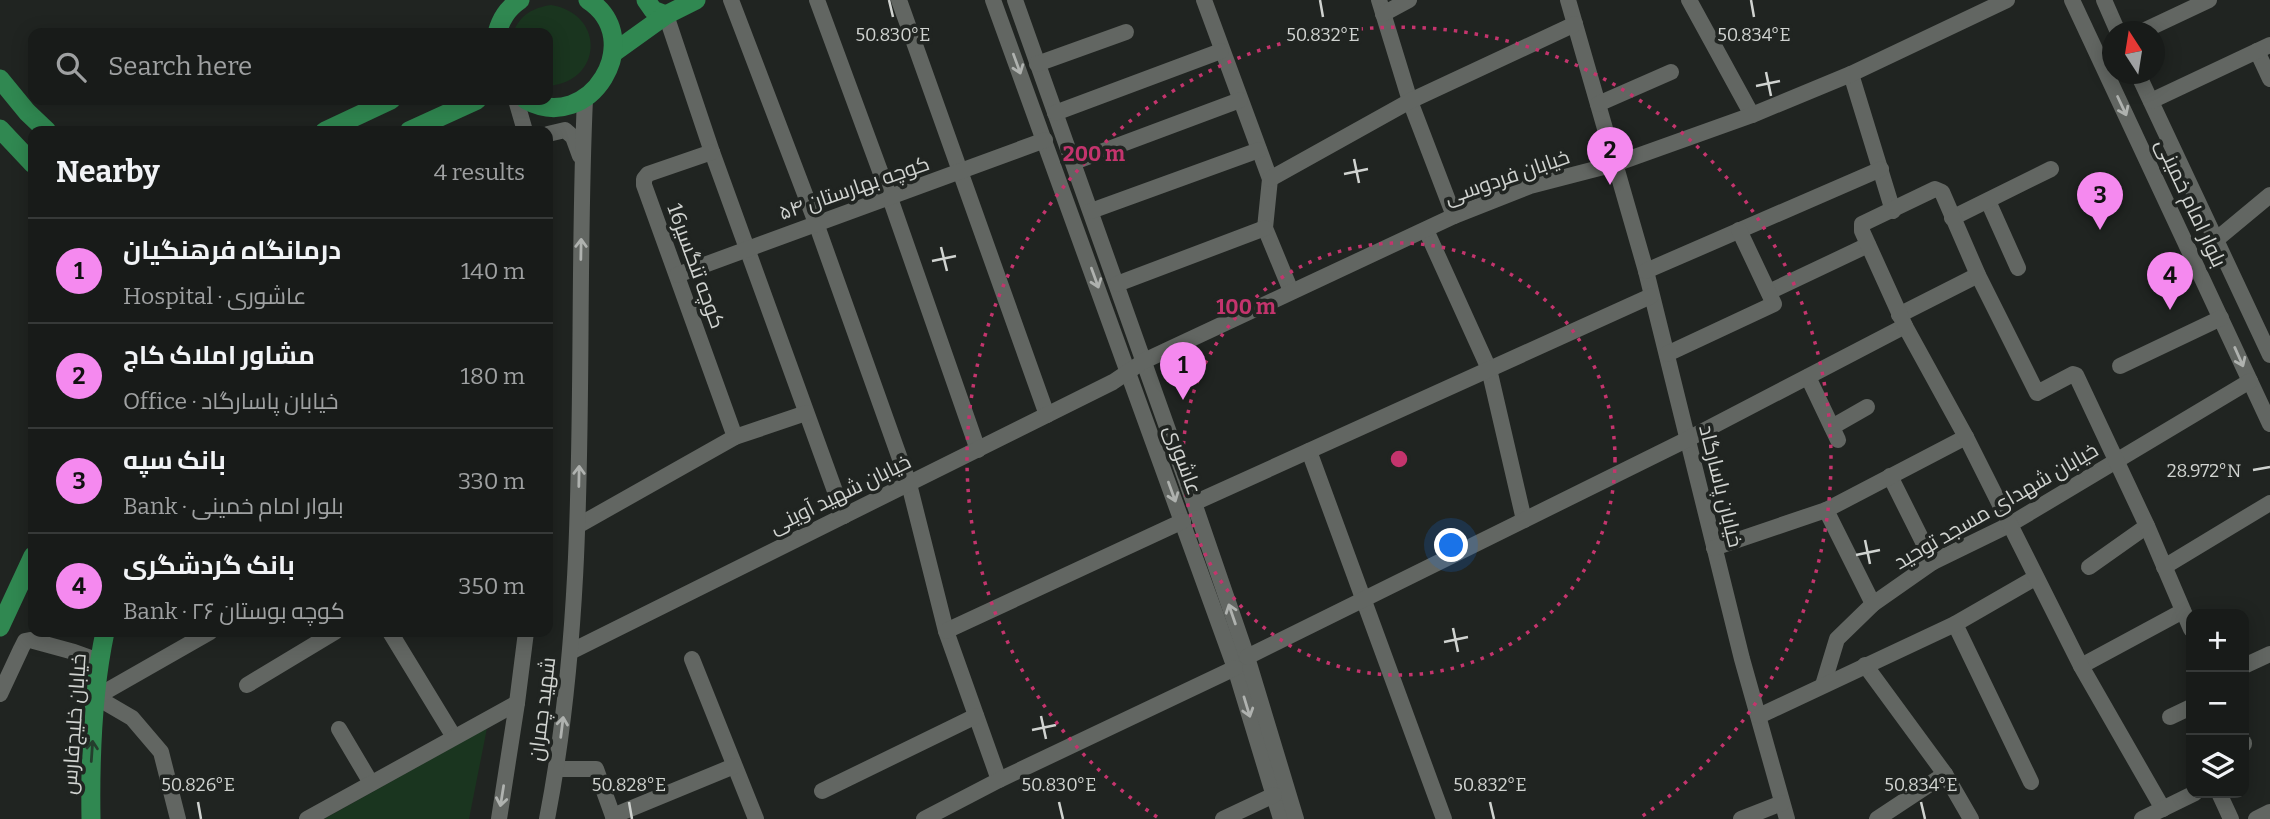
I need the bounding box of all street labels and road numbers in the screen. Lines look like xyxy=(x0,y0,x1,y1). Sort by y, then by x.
street label: بلوار امام خمینی xyxy=(2149,135,2232,272)
street label: خیابان فردوسی xyxy=(1441,143,1573,211)
street label: کوچه بهارستان ۵۴ xyxy=(775,150,933,227)
street label: کوچه تنگسیر16 xyxy=(660,200,731,332)
street label: عاشوری xyxy=(1158,421,1208,499)
street label: خیابان پاسارگاد xyxy=(1692,422,1749,550)
street label: خیابان شهدای مسجد توحید xyxy=(1889,437,2103,575)
street label: خیابان شهید آوینی xyxy=(765,448,915,540)
street label: خیابان خلیج‌فارس xyxy=(56,653,93,795)
street label: شهید چمران xyxy=(523,656,562,763)

